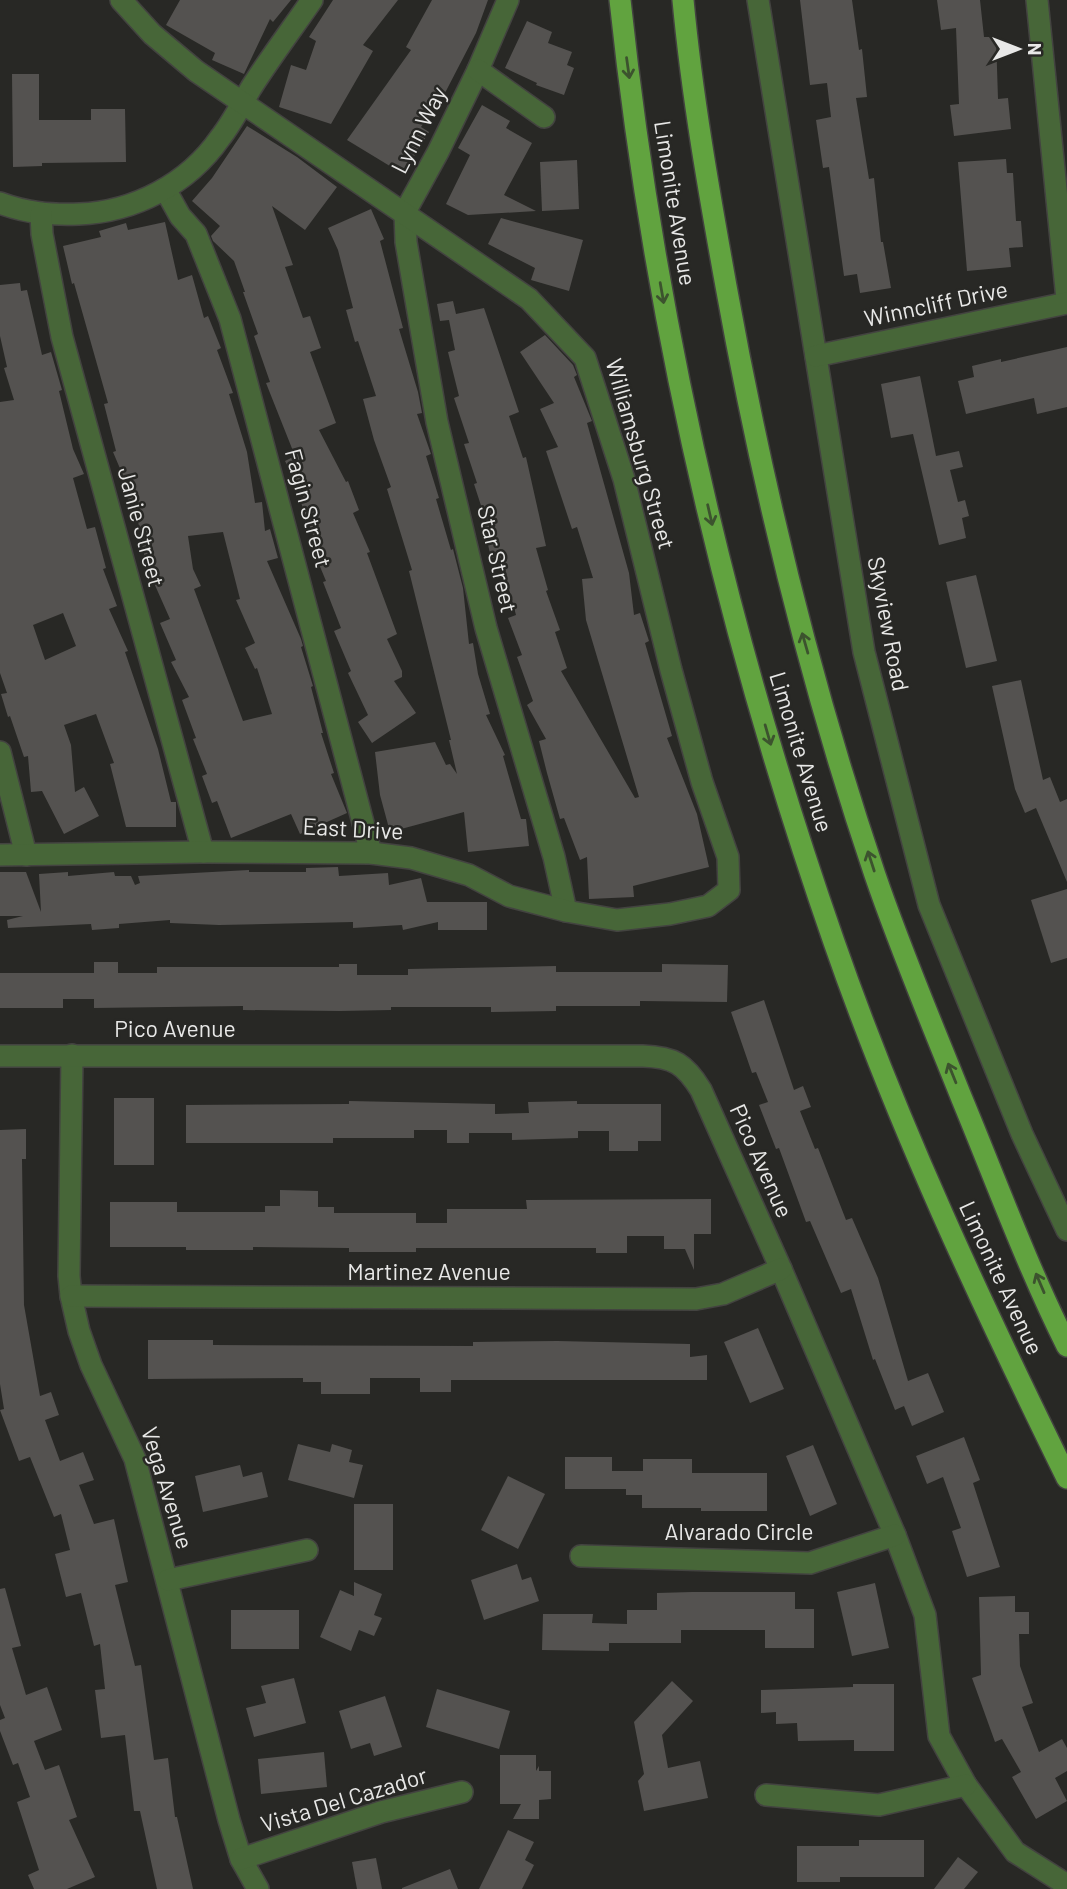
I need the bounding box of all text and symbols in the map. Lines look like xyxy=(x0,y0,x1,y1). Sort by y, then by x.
north arrow xyxy=(983,14,1053,84)
text: N xyxy=(1024,43,1047,55)
one-way arrow xyxy=(622,56,635,79)
street label: Lynn Way xyxy=(384,81,452,178)
street label: Limonite Avenue xyxy=(649,118,703,287)
street label: Winncliff Drive xyxy=(861,274,1010,332)
one-way arrow xyxy=(656,281,669,304)
street label: Williamsburg Street xyxy=(600,355,682,552)
street label: Fagin Street xyxy=(280,445,338,570)
street label: Janie Street xyxy=(113,464,171,590)
street label: Star Street xyxy=(472,502,524,615)
one-way arrow xyxy=(703,503,717,526)
street label: Skyview Road xyxy=(862,554,916,693)
one-way arrow xyxy=(797,632,810,654)
street label: Limonite Avenue xyxy=(764,668,840,835)
one-way arrow xyxy=(762,723,775,746)
street label: East Drive xyxy=(302,811,404,845)
one-way arrow xyxy=(864,850,877,872)
street label: Pico Avenue xyxy=(114,1014,236,1042)
one-way arrow xyxy=(945,1063,958,1085)
street label: Pico Avenue xyxy=(724,1099,799,1222)
street label: Limonite Avenue xyxy=(954,1196,1050,1359)
street label: Martinez Avenue xyxy=(347,1257,511,1285)
one-way arrow xyxy=(1032,1273,1045,1295)
street label: Vega Avenue xyxy=(136,1423,200,1552)
street label: Alvarado Circle xyxy=(664,1517,814,1545)
street label: Vista Del Cazador xyxy=(257,1760,431,1838)

